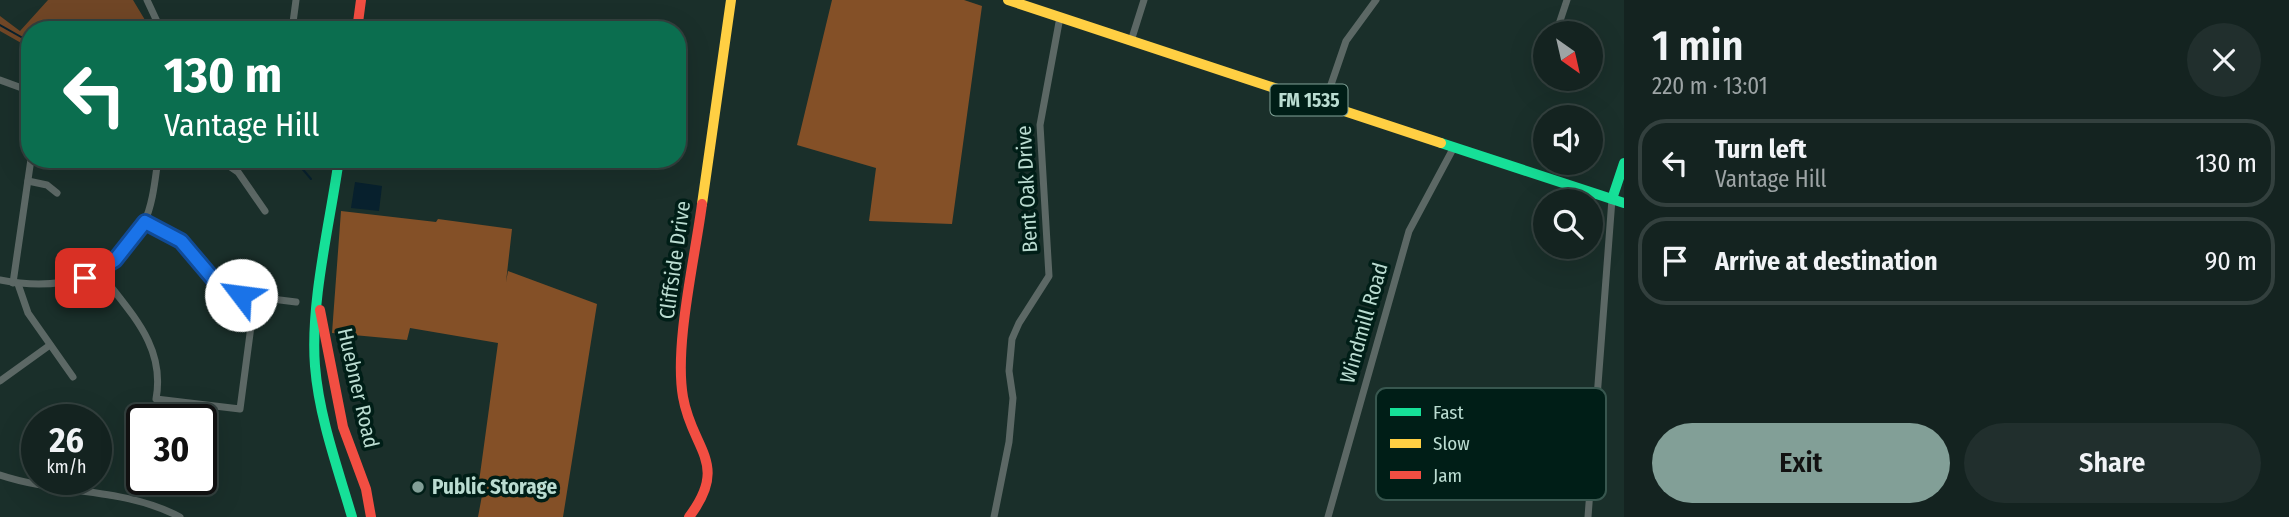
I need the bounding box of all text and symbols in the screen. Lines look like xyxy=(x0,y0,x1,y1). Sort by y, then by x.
north arrow xyxy=(1533,21,1603,91)
map controls xyxy=(1533,21,1603,259)
text: 1 min xyxy=(1652,21,1743,71)
button: close xyxy=(2187,23,2261,97)
text: 130 m xyxy=(164,46,282,105)
icon: left xyxy=(49,49,140,140)
text: 220 m · 13:01 xyxy=(1652,72,1768,100)
road number: FM 1535 xyxy=(1270,85,1348,116)
button: sound xyxy=(1533,105,1603,175)
text: Vantage Hill xyxy=(164,106,319,144)
street label: Bent Oak Drive xyxy=(1011,125,1043,253)
text: Turn left xyxy=(1715,134,1807,165)
icon: left xyxy=(1656,144,1694,182)
text: 130 m xyxy=(2195,148,2257,179)
text: Vantage Hill xyxy=(1715,165,1827,193)
button: search xyxy=(1533,189,1603,259)
street label: Cliffside Drive xyxy=(654,199,696,321)
icon: arrive xyxy=(1656,242,1694,280)
text: Arrive at destination xyxy=(1715,246,1938,277)
text: 90 m xyxy=(2205,246,2257,277)
pin xyxy=(55,248,115,308)
position arrow xyxy=(204,258,278,332)
icon: arrive xyxy=(66,259,104,297)
street label: Windmill Road xyxy=(1334,260,1394,386)
street label: Huebner Road xyxy=(332,325,384,451)
legend xyxy=(1376,388,1606,500)
text: Fast xyxy=(1433,401,1464,424)
speed limit sign: 30 xyxy=(126,404,217,495)
text: 26 xyxy=(49,419,84,461)
button: Exit xyxy=(1652,423,1950,503)
button: Share xyxy=(1964,423,2261,503)
text: Slow xyxy=(1433,432,1470,455)
text: km/h xyxy=(46,456,87,478)
text: Jam xyxy=(1433,464,1462,487)
place label: Public Storage xyxy=(432,474,557,500)
marker: Public Storage xyxy=(410,479,426,495)

